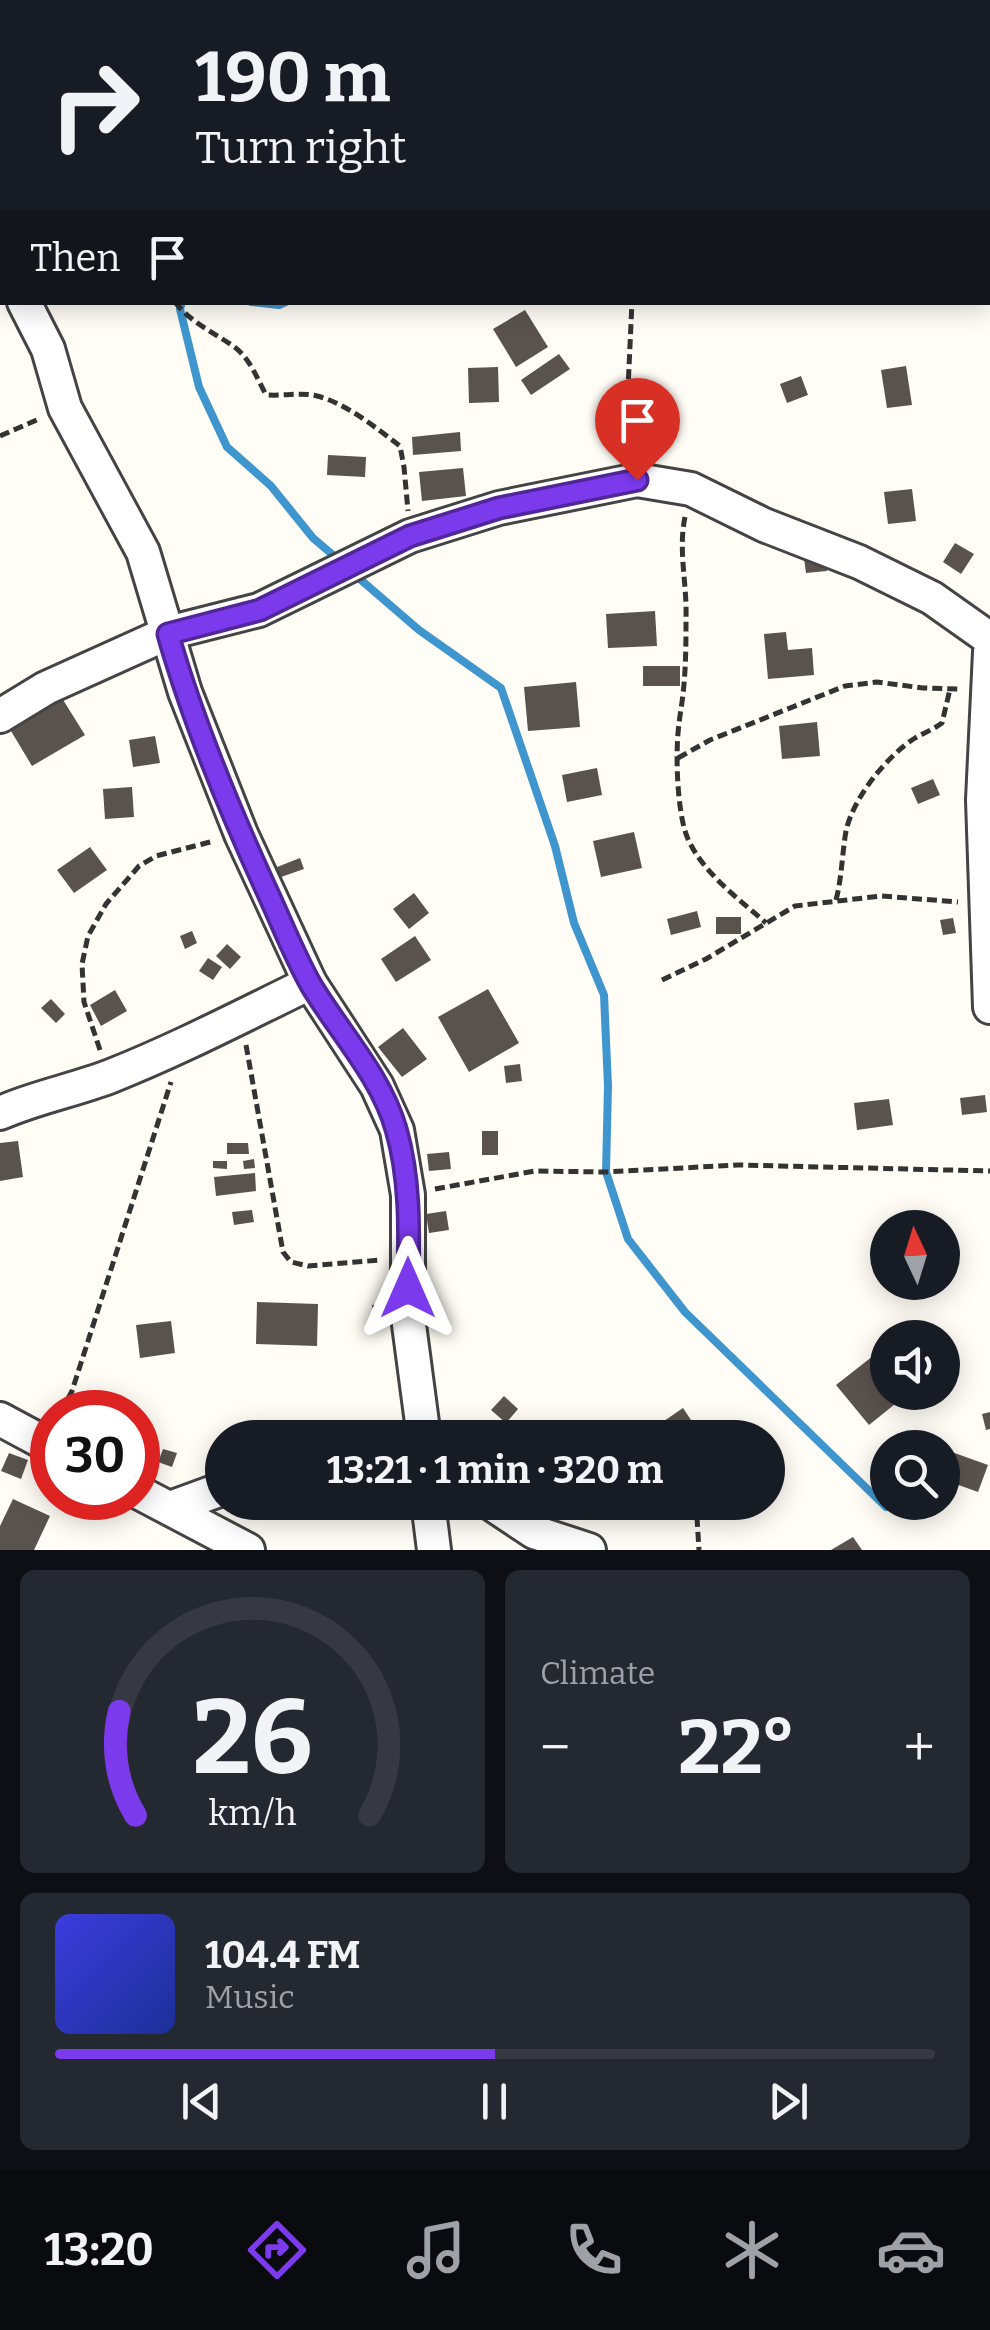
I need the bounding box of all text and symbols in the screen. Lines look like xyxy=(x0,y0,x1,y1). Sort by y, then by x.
text: 190 m xyxy=(195,36,390,120)
icon: right xyxy=(30,40,160,170)
text: Turn right xyxy=(195,121,407,175)
icon: arrive xyxy=(140,230,195,285)
text: Then xyxy=(30,235,120,281)
pin xyxy=(595,378,680,481)
icon: arrive xyxy=(610,393,665,448)
north arrow xyxy=(870,1210,960,1300)
map controls xyxy=(870,1210,960,1520)
position arrow xyxy=(356,1236,460,1340)
button: sound xyxy=(870,1320,960,1410)
speed limit sign: 30 xyxy=(30,1390,160,1520)
button: search xyxy=(870,1430,960,1520)
text: 13:21 · 1 min · 320 m xyxy=(327,1447,663,1493)
text: Climate xyxy=(540,1654,655,1692)
text: 26 xyxy=(192,1676,313,1801)
text: 22° xyxy=(678,1703,796,1793)
text: − xyxy=(540,1715,570,1781)
text: + xyxy=(904,1715,935,1781)
text: km/h xyxy=(208,1792,297,1834)
text: 104.4 FM xyxy=(205,1932,361,1978)
text: Music xyxy=(205,1978,295,2016)
icon: previous xyxy=(174,2074,229,2129)
icon: pause xyxy=(467,2074,522,2129)
icon: next xyxy=(761,2074,816,2129)
icon: directions xyxy=(242,2215,312,2285)
icon: music xyxy=(401,2215,471,2285)
icon: phone xyxy=(559,2215,629,2285)
icon: climate xyxy=(717,2215,787,2285)
icon: car xyxy=(876,2215,946,2285)
text: 13:20 xyxy=(44,2223,154,2277)

